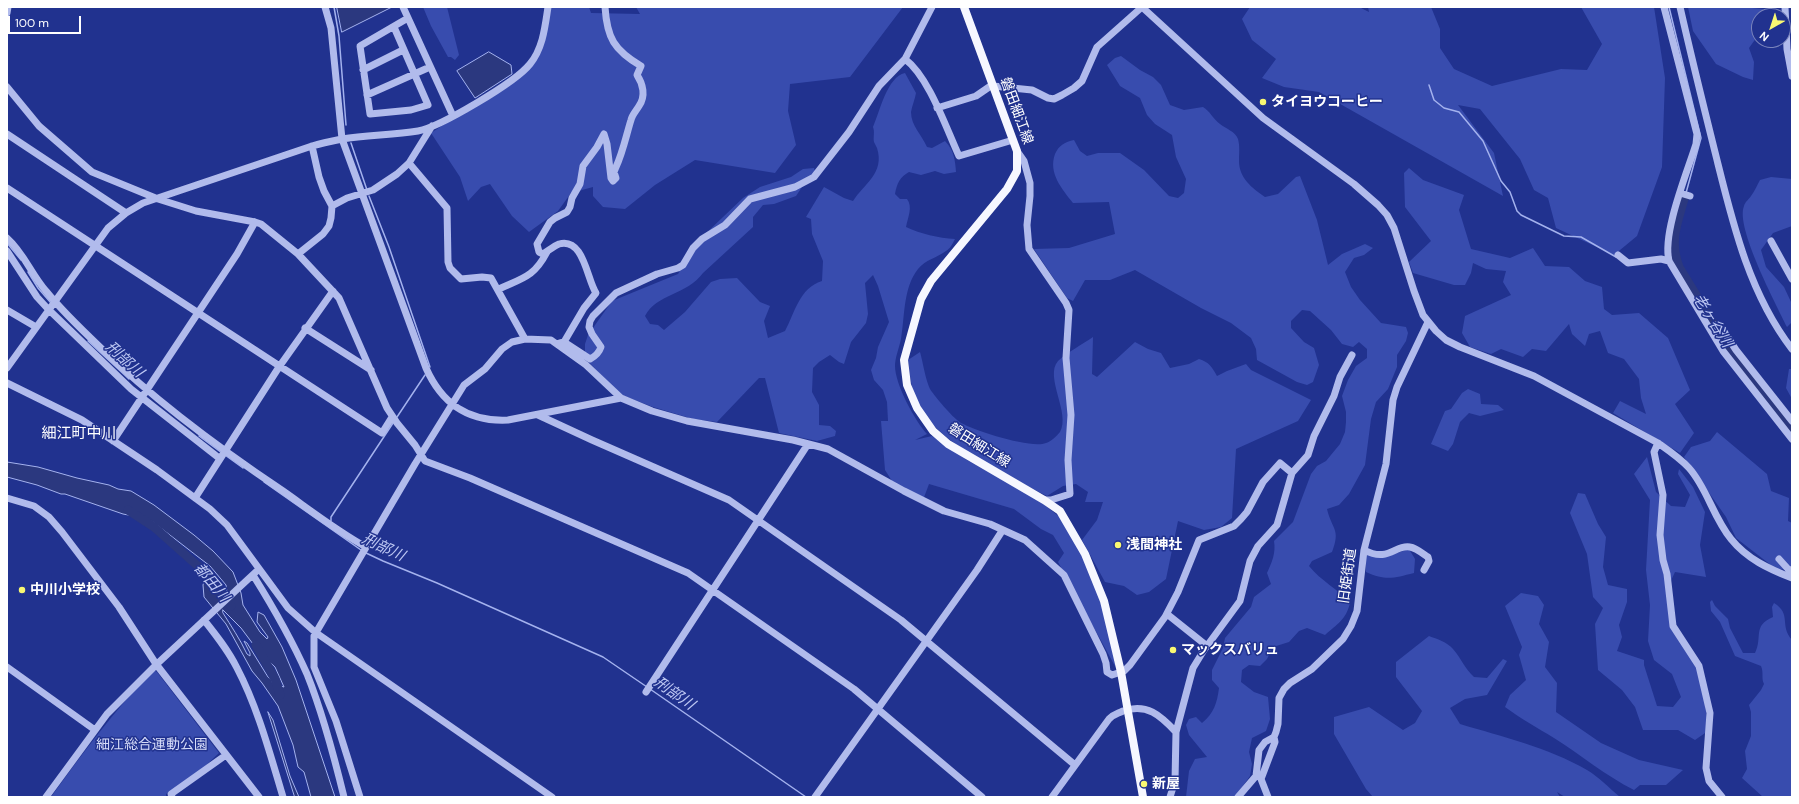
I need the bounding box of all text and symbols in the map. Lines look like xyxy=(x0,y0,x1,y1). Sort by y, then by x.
scale bar xyxy=(10,8,83,34)
north arrow xyxy=(1751,8,1791,48)
text: 100 m xyxy=(15,15,49,31)
text: N xyxy=(1757,29,1772,45)
street label: 磐田細江線 xyxy=(996,75,1036,147)
place label: タイヨウコーヒー xyxy=(1271,94,1383,110)
marker: タイヨウコーヒー xyxy=(1258,97,1268,107)
water label: 老ヶ谷川 xyxy=(1688,291,1736,351)
water label: 刑部川 xyxy=(101,338,147,382)
street label: 磐田細江線 xyxy=(945,420,1013,472)
district label: 細江町中川 xyxy=(42,425,116,443)
water label: 刑部川 xyxy=(359,530,407,566)
place label: 浅間神社 xyxy=(1126,537,1182,553)
marker: 浅間神社 xyxy=(1113,540,1123,550)
street label: 旧姫街道 xyxy=(1336,547,1360,605)
water label: 都田川 xyxy=(190,560,232,606)
place label: 中川小学校 xyxy=(30,582,100,598)
marker: 中川小学校 xyxy=(17,585,27,595)
place label: マックスバリュ xyxy=(1181,642,1279,658)
marker: マックスバリュ xyxy=(1168,645,1178,655)
water label: 刑部川 xyxy=(650,674,698,714)
park label: 細江総合運動公園 xyxy=(96,737,208,753)
place label: 新屋 xyxy=(1152,776,1180,792)
marker: 新屋 xyxy=(1139,779,1149,789)

